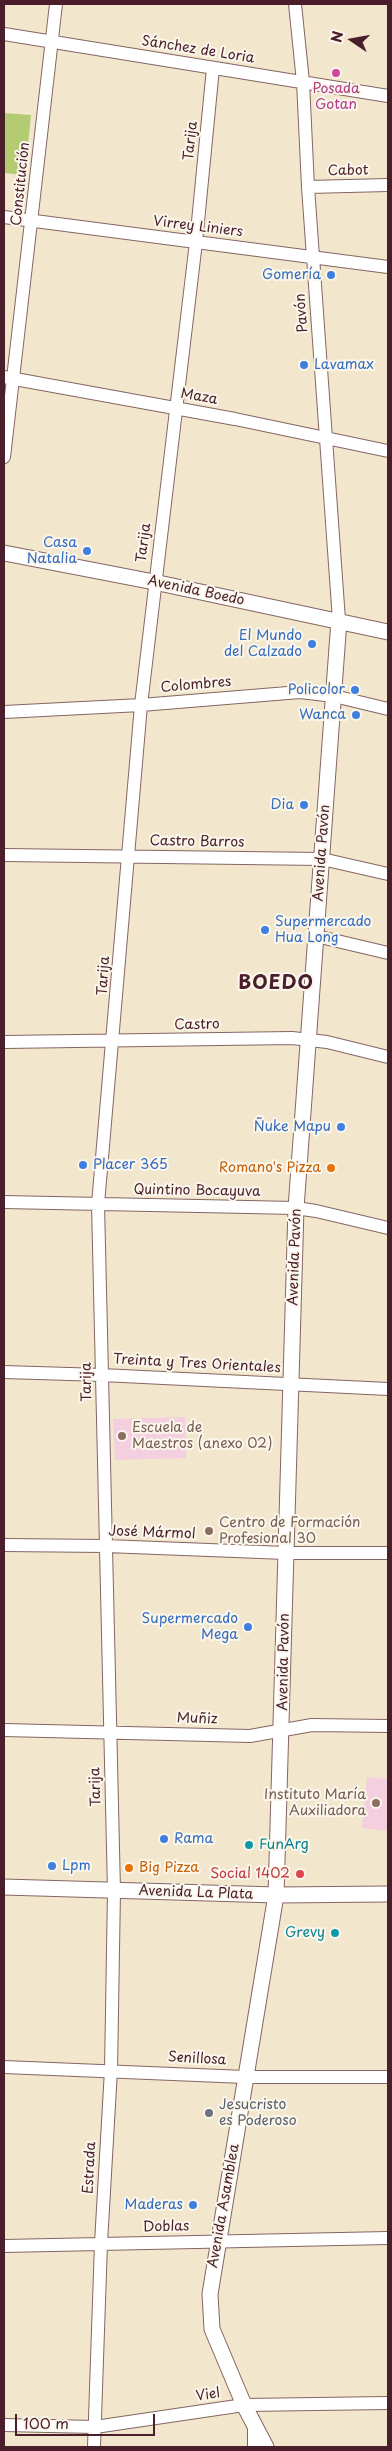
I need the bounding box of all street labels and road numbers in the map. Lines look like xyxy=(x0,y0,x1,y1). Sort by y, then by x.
street label: Sánchez de Loria xyxy=(140,33,256,67)
street label: Tarija xyxy=(181,120,201,162)
street label: Constitución xyxy=(8,141,34,227)
street label: Cabot xyxy=(328,162,368,180)
street label: Virrey Liniers xyxy=(152,213,244,241)
street label: Pavón xyxy=(292,293,312,333)
street label: Maza xyxy=(179,386,219,408)
street label: Tarija xyxy=(133,522,155,564)
street label: Avenida Boedo xyxy=(146,573,246,609)
street label: Colombres xyxy=(160,674,232,696)
street label: Avenida Pavón xyxy=(310,804,334,902)
street label: Castro Barros xyxy=(149,833,245,851)
street label: Tarija xyxy=(94,956,114,996)
street label: Castro xyxy=(174,1016,220,1034)
street label: Quintino Bocayuva xyxy=(133,1181,261,1201)
street label: Avenida Pavón xyxy=(285,1208,305,1306)
street label: Treinta y Tres Orientales xyxy=(113,1351,281,1377)
street label: Tarija xyxy=(78,1362,96,1402)
street label: José Mármol xyxy=(108,1523,196,1543)
street label: Avenida Pavón xyxy=(275,1613,293,1711)
street label: Muñiz xyxy=(176,1710,218,1728)
street label: Tarija xyxy=(87,1767,105,1807)
street label: Avenida La Plata xyxy=(138,1883,254,1903)
street label: Senillosa xyxy=(167,2049,227,2069)
street label: Estrada xyxy=(80,2141,100,2195)
street label: Avenida Asamblea xyxy=(205,2143,243,2269)
street label: Doblas xyxy=(143,2218,189,2236)
street label: Viel xyxy=(195,2385,221,2405)

